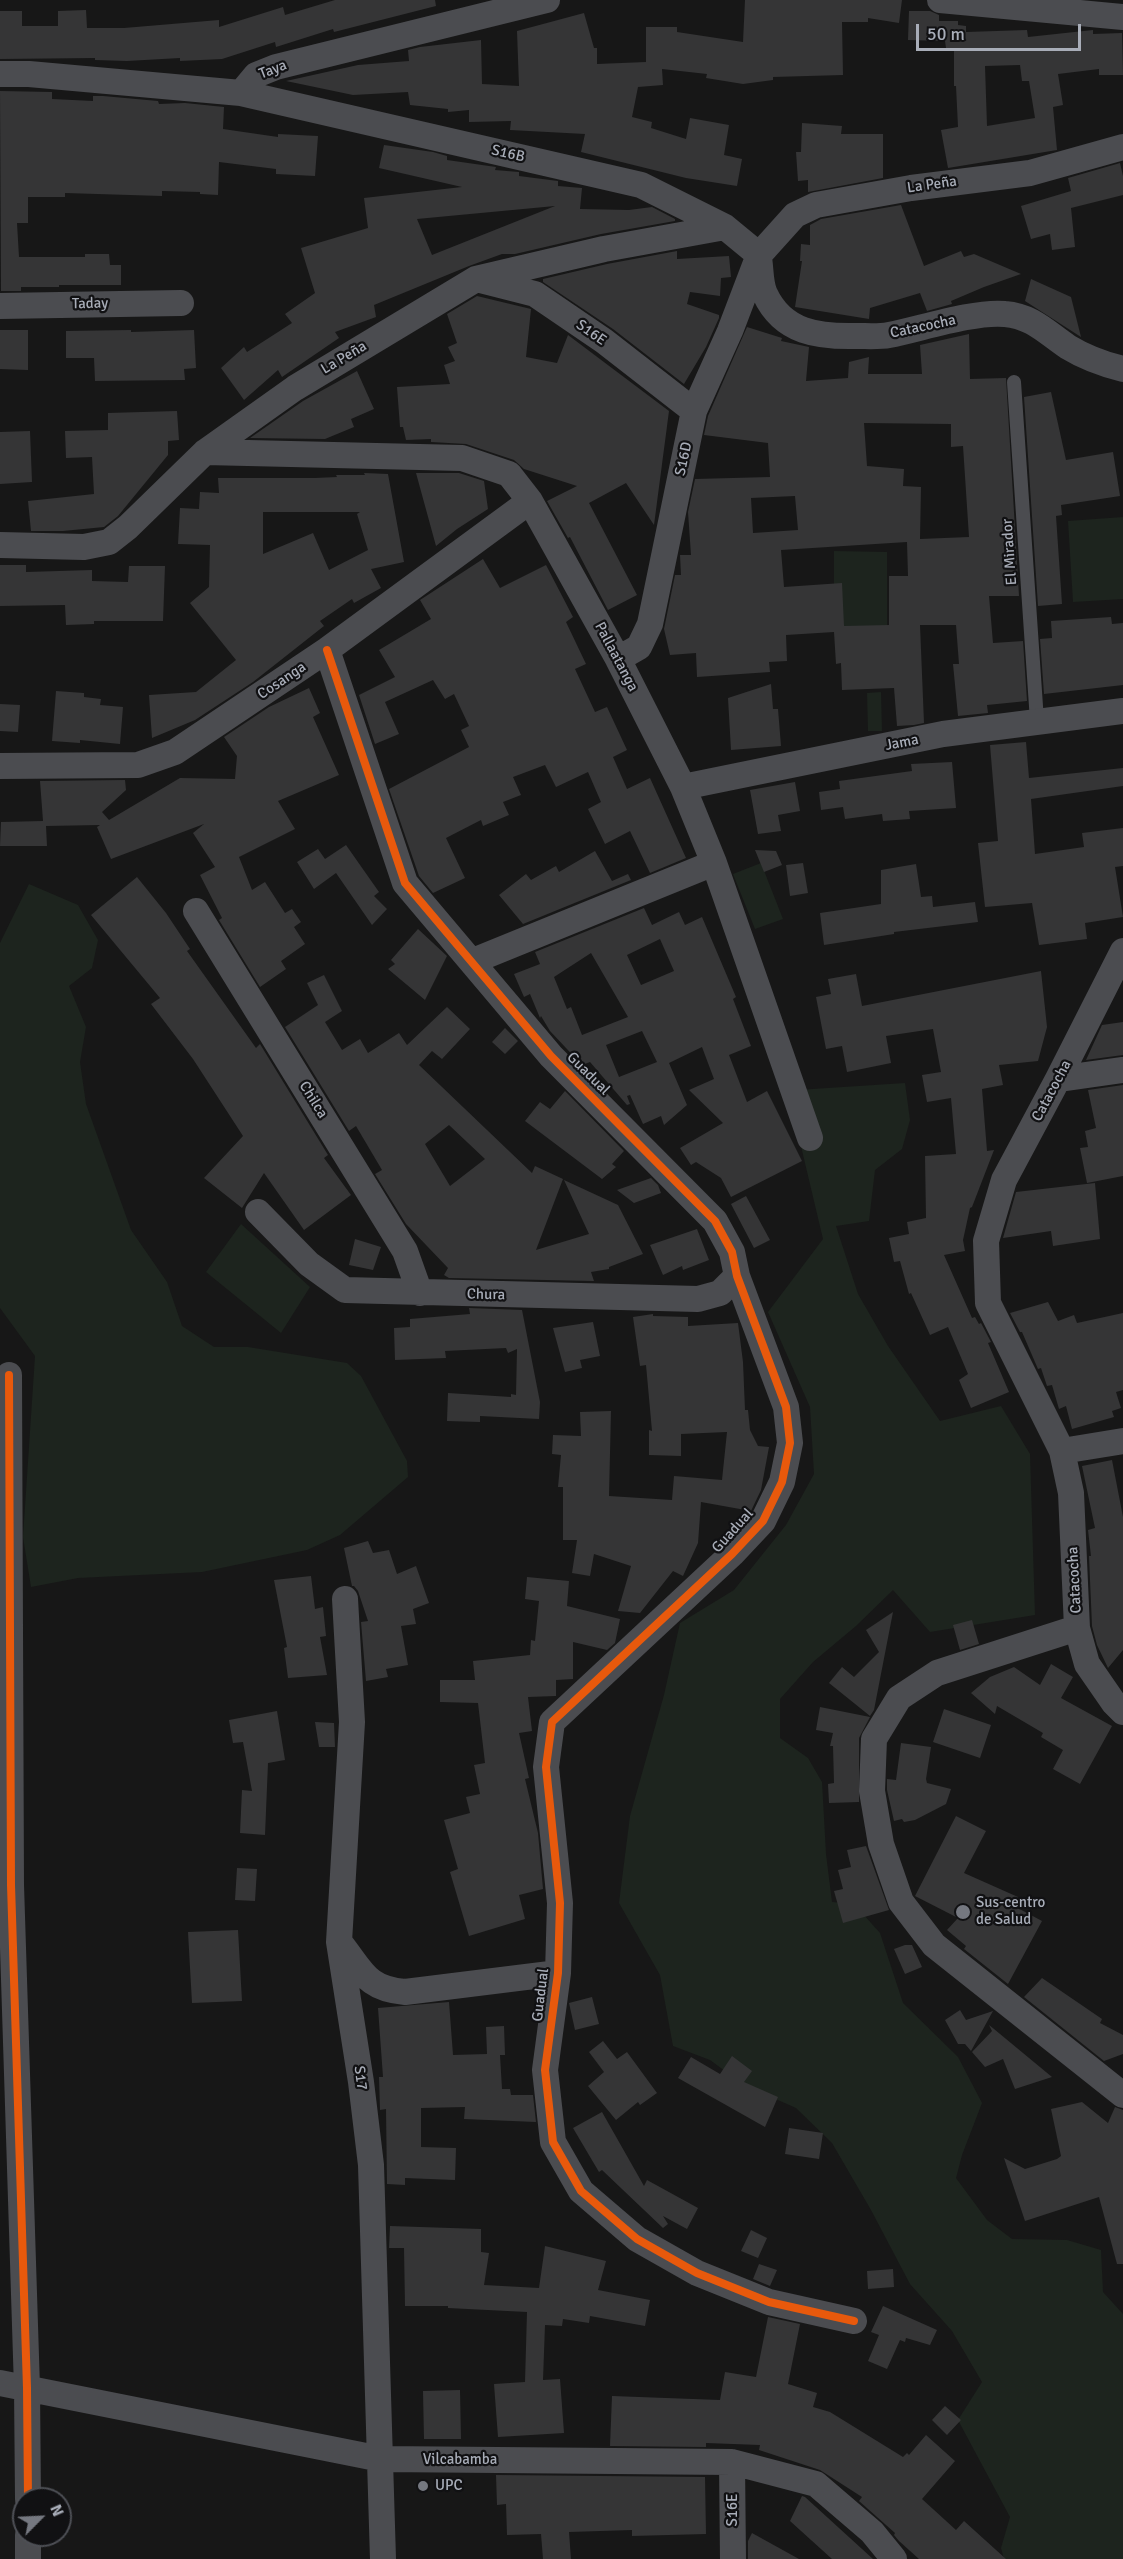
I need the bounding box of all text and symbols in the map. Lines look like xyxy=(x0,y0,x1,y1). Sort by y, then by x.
scale bar xyxy=(919,12,1084,50)
text: 50 m xyxy=(927,23,965,45)
street label: Taya xyxy=(257,57,289,83)
street label: S16B xyxy=(490,141,526,167)
street label: La Peña xyxy=(906,173,958,197)
street label: Taday xyxy=(72,295,108,313)
street label: Catacocha xyxy=(888,311,958,343)
street label: S16E xyxy=(572,316,610,350)
street label: La Peña xyxy=(318,337,370,379)
street label: S16D xyxy=(672,440,696,478)
street label: El Mirador xyxy=(999,518,1021,586)
street label: Pallaatanga xyxy=(590,619,642,695)
street label: Cosanga xyxy=(254,658,310,704)
street label: Jama xyxy=(884,731,920,755)
street label: Guadual xyxy=(563,1049,613,1099)
street label: Catacocha xyxy=(1028,1057,1076,1125)
street label: Chilca xyxy=(295,1078,331,1122)
street label: Chura xyxy=(467,1286,505,1304)
street label: Guadual xyxy=(708,1505,758,1557)
street label: Catacocha xyxy=(1064,1546,1086,1614)
place label: Sus-centro de Salud xyxy=(976,1894,1045,1929)
marker: Sus-centro de Salud xyxy=(954,1903,972,1921)
street label: Guadual xyxy=(529,1967,553,2023)
street label: S17 xyxy=(349,2065,371,2091)
street label: Vilcabamba xyxy=(423,2451,497,2469)
place label: UPC xyxy=(435,2477,463,2495)
marker: UPC xyxy=(416,2479,430,2493)
north arrow xyxy=(12,2487,72,2547)
street label: S16E xyxy=(724,2493,742,2527)
text: N xyxy=(45,2501,68,2520)

